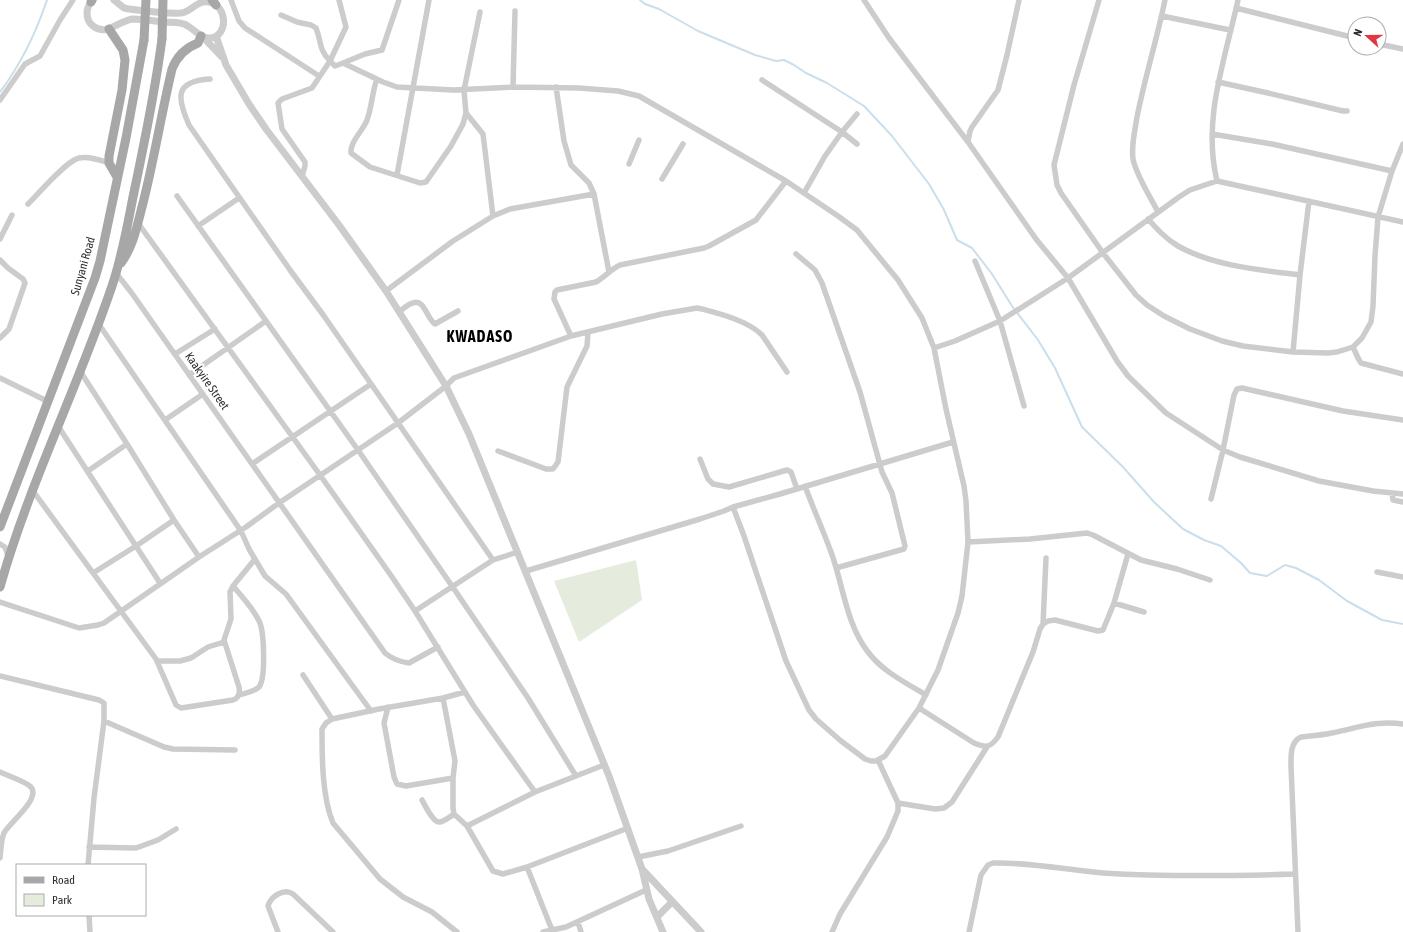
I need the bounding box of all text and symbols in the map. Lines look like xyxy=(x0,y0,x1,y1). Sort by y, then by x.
north arrow xyxy=(1347,16,1387,56)
text: N xyxy=(1351,27,1364,38)
street label: Sunyani Road xyxy=(68,235,98,297)
district label: KWADASO xyxy=(447,327,513,345)
street label: Kaakyire Street xyxy=(182,350,232,413)
legend xyxy=(16,864,146,916)
text: Road xyxy=(52,873,75,887)
text: Park xyxy=(52,893,73,907)

